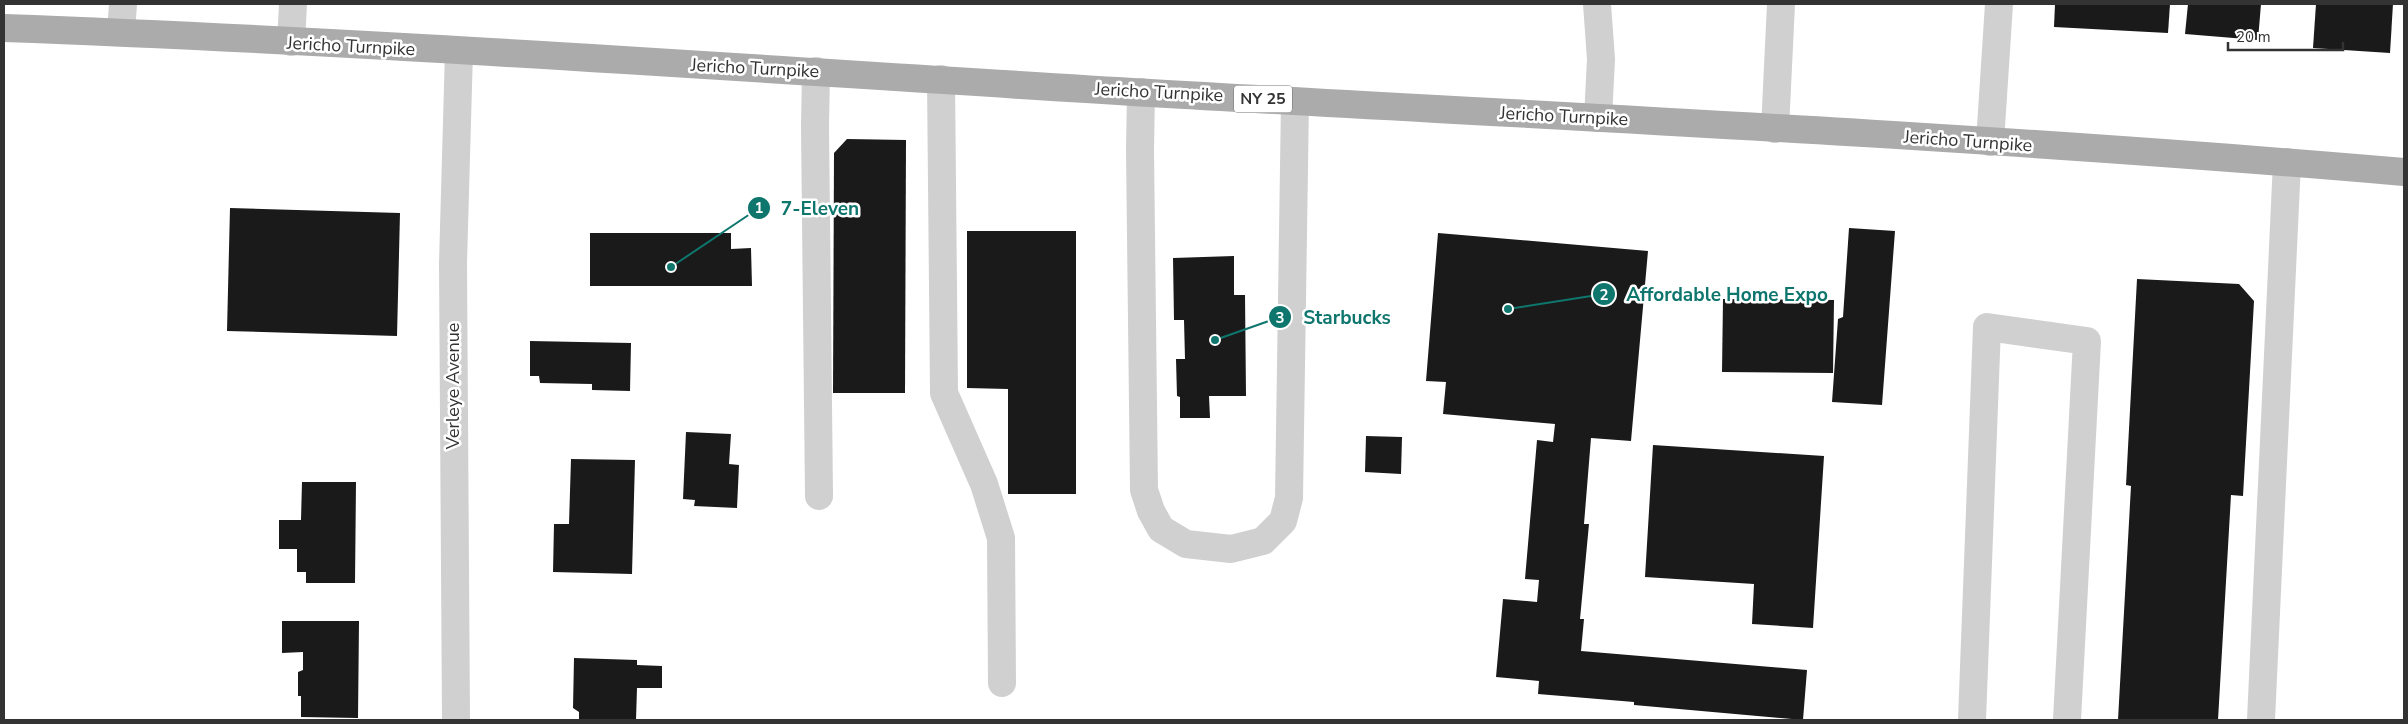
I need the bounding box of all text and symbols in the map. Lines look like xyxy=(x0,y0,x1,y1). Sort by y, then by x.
scale bar xyxy=(2228,20,2343,52)
text: 20 m xyxy=(2236,27,2271,47)
street label: Jericho Turnpike xyxy=(285,31,416,61)
street label: Jericho Turnpike xyxy=(689,53,820,83)
street label: Jericho Turnpike xyxy=(1093,77,1224,107)
road number: NY 25 xyxy=(1234,86,1292,112)
street label: Jericho Turnpike xyxy=(1498,101,1629,131)
street label: Jericho Turnpike xyxy=(1902,124,2033,157)
callout: 7-Eleven xyxy=(746,191,869,225)
text: 7-Eleven xyxy=(781,196,859,222)
text: 1 xyxy=(754,198,764,218)
callout: Affordable Home Expo xyxy=(1591,277,1838,311)
text: Affordable Home Expo xyxy=(1626,282,1828,308)
text: 2 xyxy=(1599,285,1609,305)
callout: Starbucks xyxy=(1268,300,1400,334)
text: Starbucks xyxy=(1303,305,1391,331)
text: 3 xyxy=(1275,308,1285,328)
street label: Verleye Avenue xyxy=(441,323,465,450)

